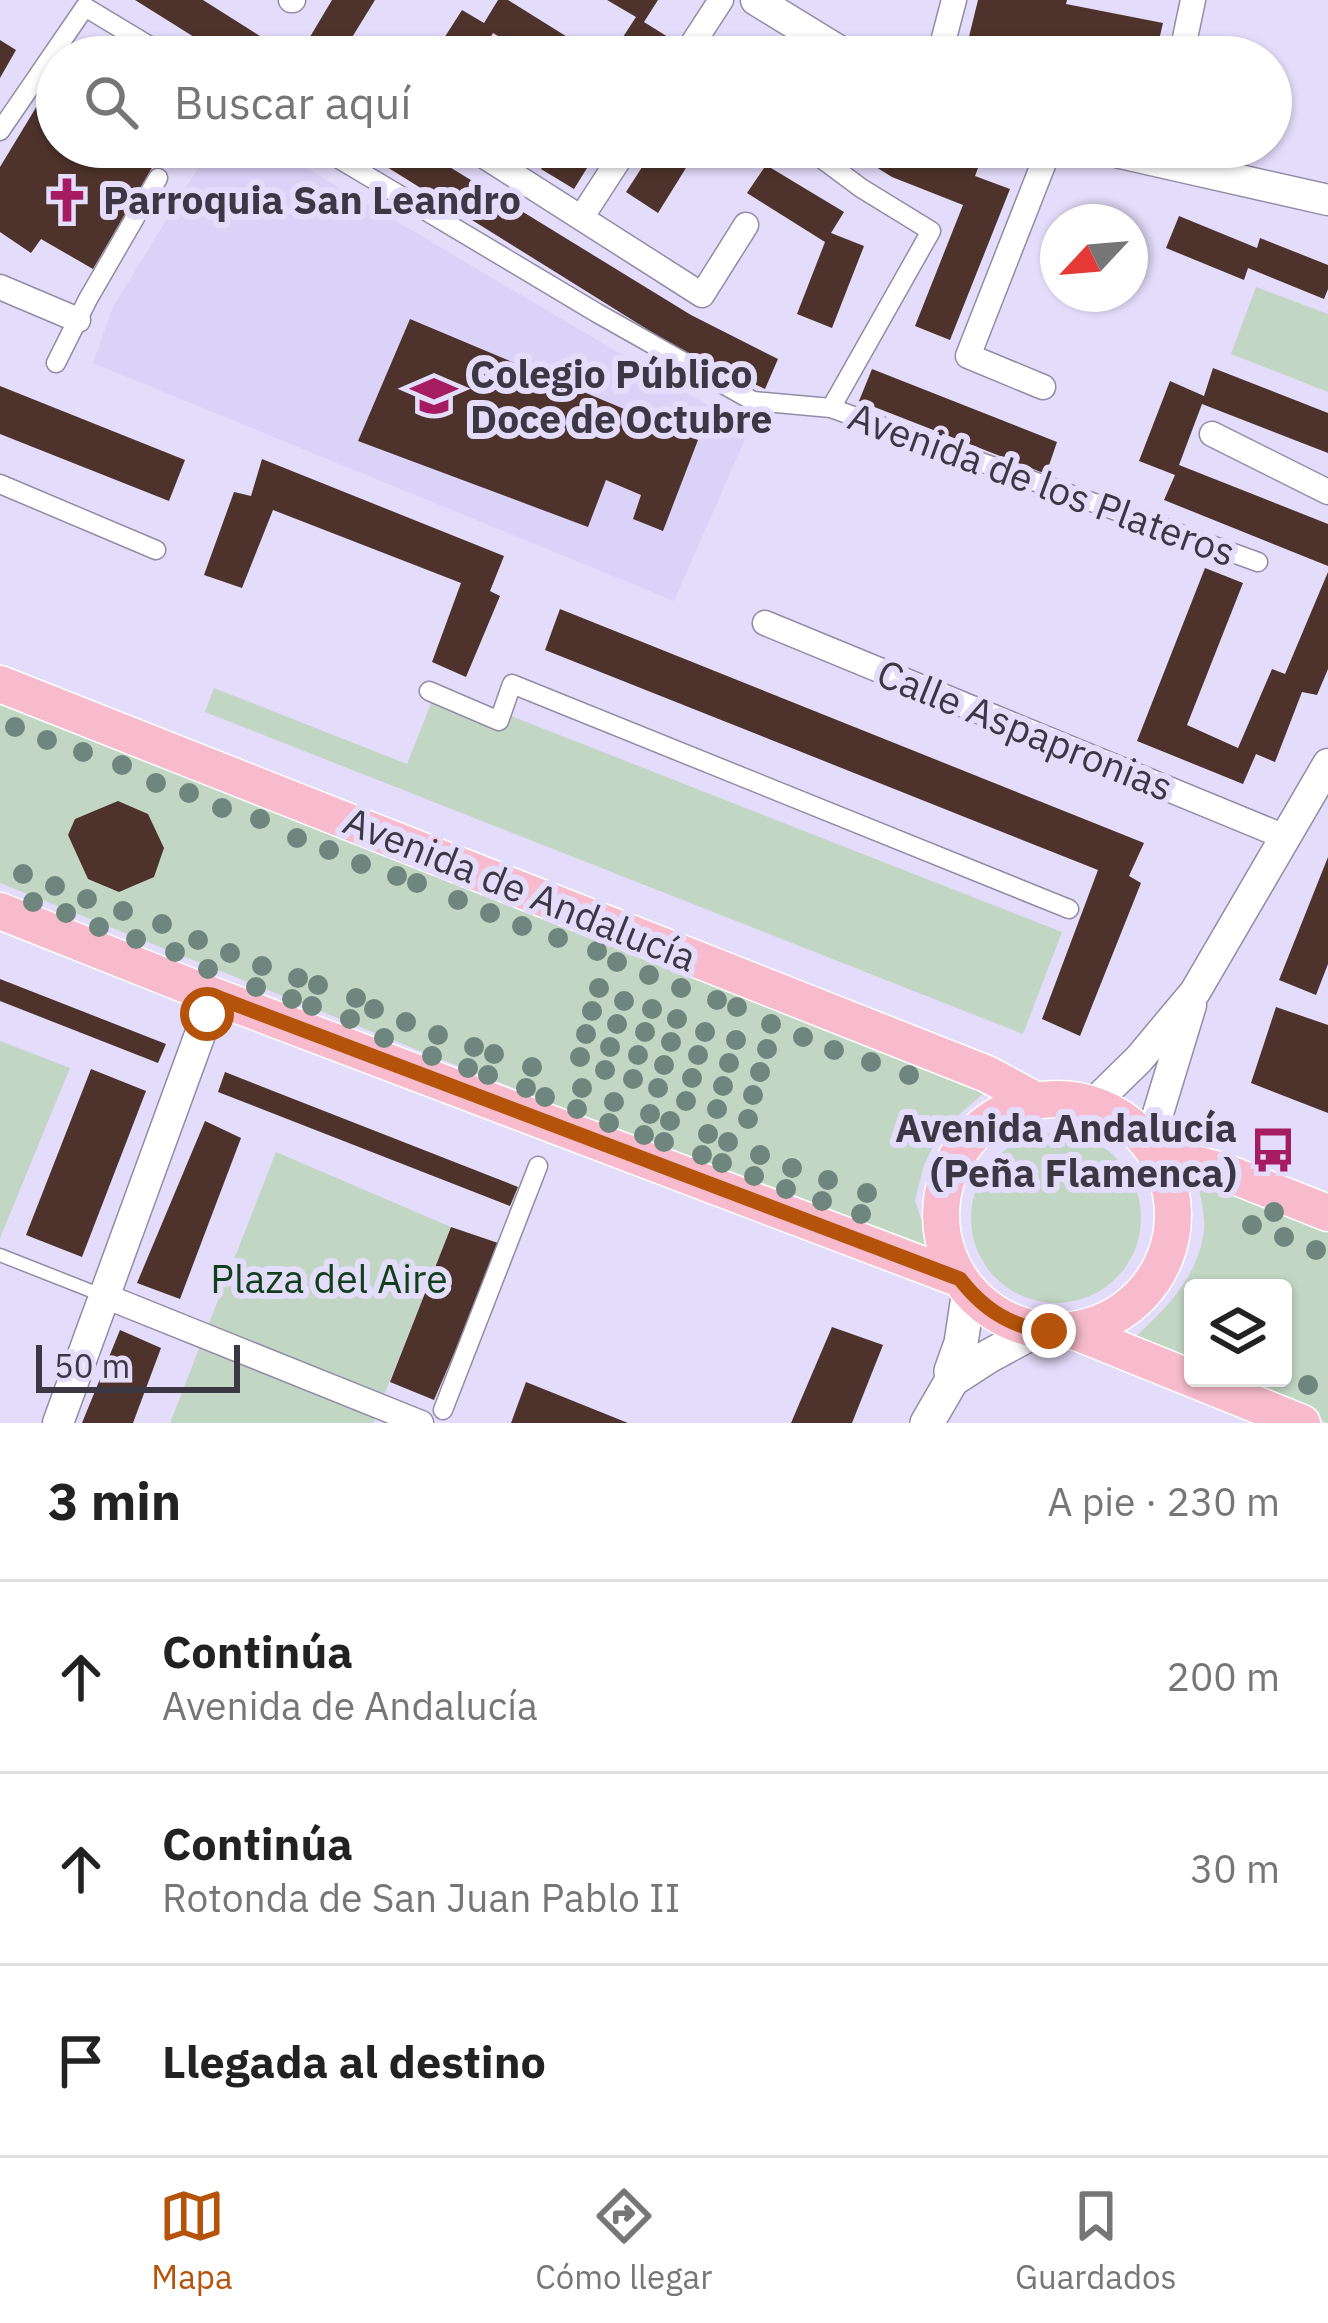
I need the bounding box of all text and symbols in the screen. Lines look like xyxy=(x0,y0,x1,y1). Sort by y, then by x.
search box xyxy=(36,36,1292,168)
icon: search xyxy=(78,69,144,135)
text: Buscar aquí xyxy=(174,73,412,131)
place label: Parroquia San Leandro xyxy=(103,174,521,225)
church icon: Parroquia San Leandro xyxy=(42,175,92,225)
north arrow xyxy=(1040,204,1148,312)
place label: Colegio Público Doce de Octubre xyxy=(470,348,772,444)
school or university icon: Colegio Público Doce de Octubre xyxy=(409,371,459,421)
street label: Avenida de los Plateros xyxy=(842,390,1243,577)
street label: Calle Aspapronias xyxy=(870,647,1181,812)
street label: Avenida de Andalucía xyxy=(336,794,704,983)
route start xyxy=(180,987,234,1041)
place label: Avenida Andalucía (Peña Flamenca) xyxy=(895,1102,1237,1198)
bus stop icon: Avenida Andalucía (Peña Flamenca) xyxy=(1248,1125,1298,1175)
park label: Plaza del Aire xyxy=(210,1253,448,1304)
map controls xyxy=(1184,1279,1292,1387)
button: layers xyxy=(1184,1279,1292,1387)
route end xyxy=(1022,1304,1076,1358)
scale bar xyxy=(36,1339,240,1392)
text: 50 m xyxy=(54,1344,130,1387)
text: 3 min xyxy=(48,1468,181,1534)
text: A pie · 230 m xyxy=(1047,1476,1280,1527)
text: Continúa xyxy=(162,1622,353,1680)
icon: ahead xyxy=(48,1644,114,1710)
text: 200 m xyxy=(1167,1651,1280,1702)
text: Avenida de Andalucía xyxy=(162,1680,538,1731)
text: Continúa xyxy=(162,1814,353,1872)
icon: ahead xyxy=(48,1836,114,1902)
text: 30 m xyxy=(1190,1843,1280,1894)
text: Rotonda de San Juan Pablo II xyxy=(162,1872,680,1923)
icon: arrive xyxy=(48,2028,114,2094)
text: Llegada al destino xyxy=(162,2032,546,2090)
tab: Mapa xyxy=(151,2183,233,2298)
tab: Cómo llegar xyxy=(535,2183,712,2298)
tab: Guardados xyxy=(1015,2183,1177,2298)

